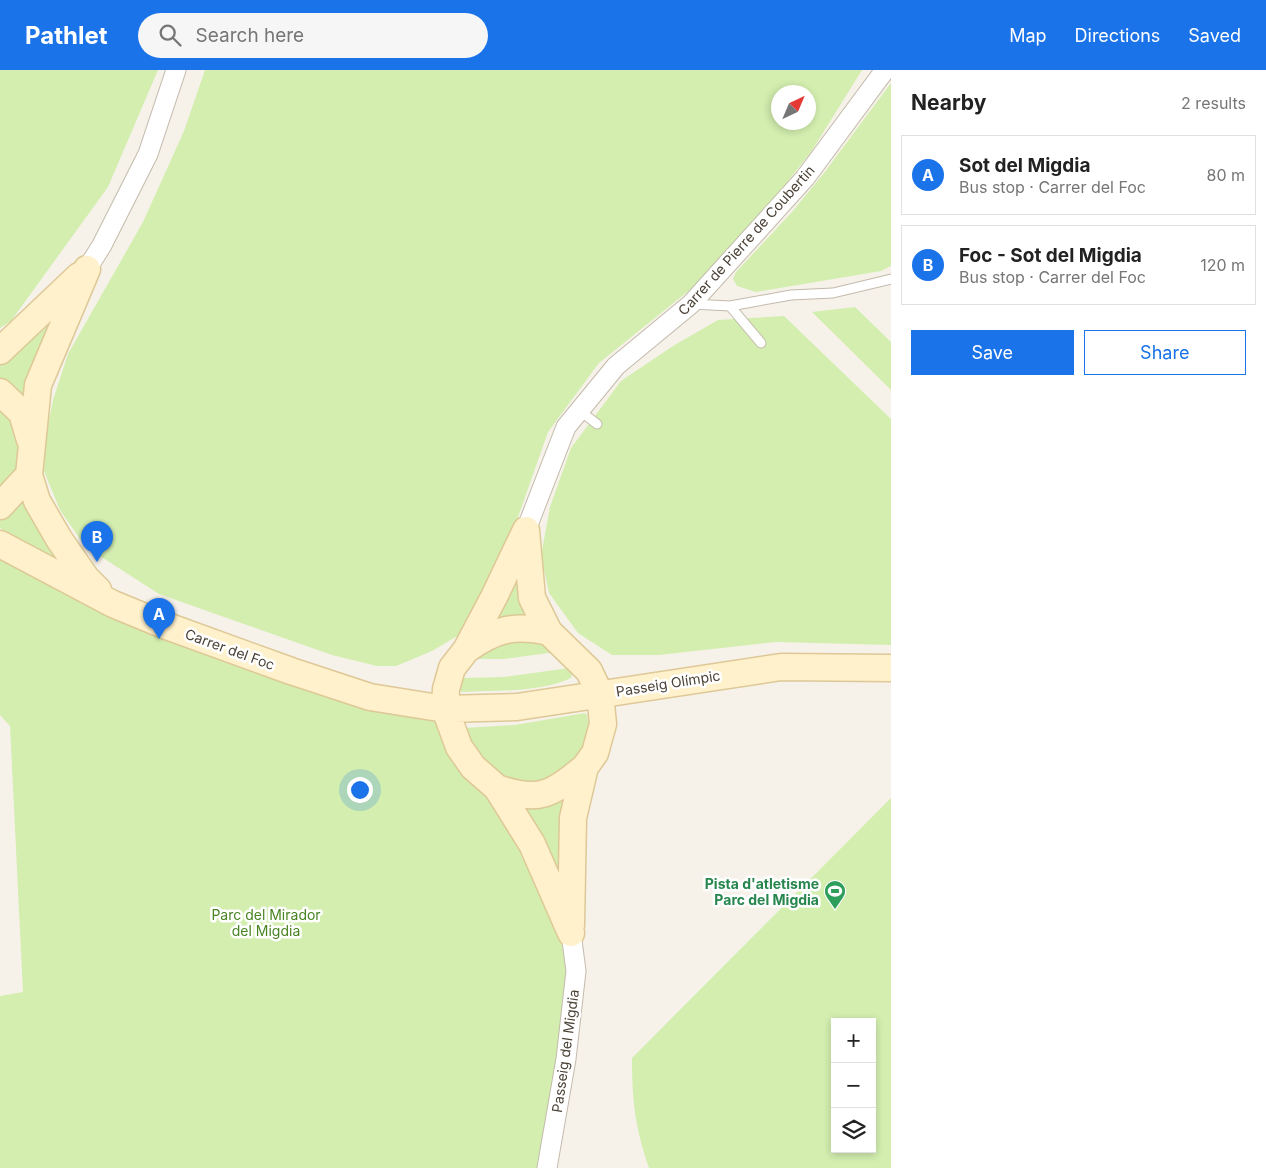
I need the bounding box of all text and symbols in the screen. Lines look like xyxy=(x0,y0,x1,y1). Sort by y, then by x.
search box xyxy=(138,13,488,58)
text: Pathlet xyxy=(25,21,108,50)
icon: search xyxy=(156,21,184,49)
text: Search here xyxy=(196,24,304,47)
text: Map xyxy=(1009,25,1047,46)
text: Directions xyxy=(1075,25,1160,46)
text: Saved xyxy=(1188,25,1241,46)
north arrow xyxy=(771,85,816,130)
text: Nearby xyxy=(911,90,986,115)
text: 2 results xyxy=(1181,93,1246,113)
text: Sot del Migdia xyxy=(959,154,1091,177)
street label: Carrer de Pierre de Coubertin xyxy=(674,162,818,318)
text: A xyxy=(922,165,934,185)
text: 80 m xyxy=(1206,165,1245,185)
text: Bus stop · Carrer del Foc xyxy=(959,177,1146,197)
text: Foc - Sot del Migdia xyxy=(959,244,1142,267)
text: B xyxy=(923,255,933,275)
text: 120 m xyxy=(1200,255,1245,275)
text: Bus stop · Carrer del Foc xyxy=(959,267,1146,287)
button: Save xyxy=(911,330,1074,375)
button: Share xyxy=(1084,330,1246,375)
pin: B xyxy=(81,521,113,562)
pin: A xyxy=(143,598,175,639)
street label: Carrer del Foc xyxy=(183,625,277,673)
street label: Passeig Olímpic xyxy=(615,666,721,700)
your location xyxy=(347,777,373,803)
place label: Pista d'atletisme Parc del Migdia xyxy=(705,875,819,908)
sports icon: Pista d'atletisme Parc del Migdia xyxy=(823,879,847,910)
park label: Parc del Mirador del Migdia xyxy=(211,906,321,939)
street label: Passeig del Migdia xyxy=(548,988,582,1114)
map controls xyxy=(831,1018,876,1153)
button: + xyxy=(831,1018,876,1063)
button: − xyxy=(831,1063,876,1108)
button: layers xyxy=(831,1108,876,1153)

